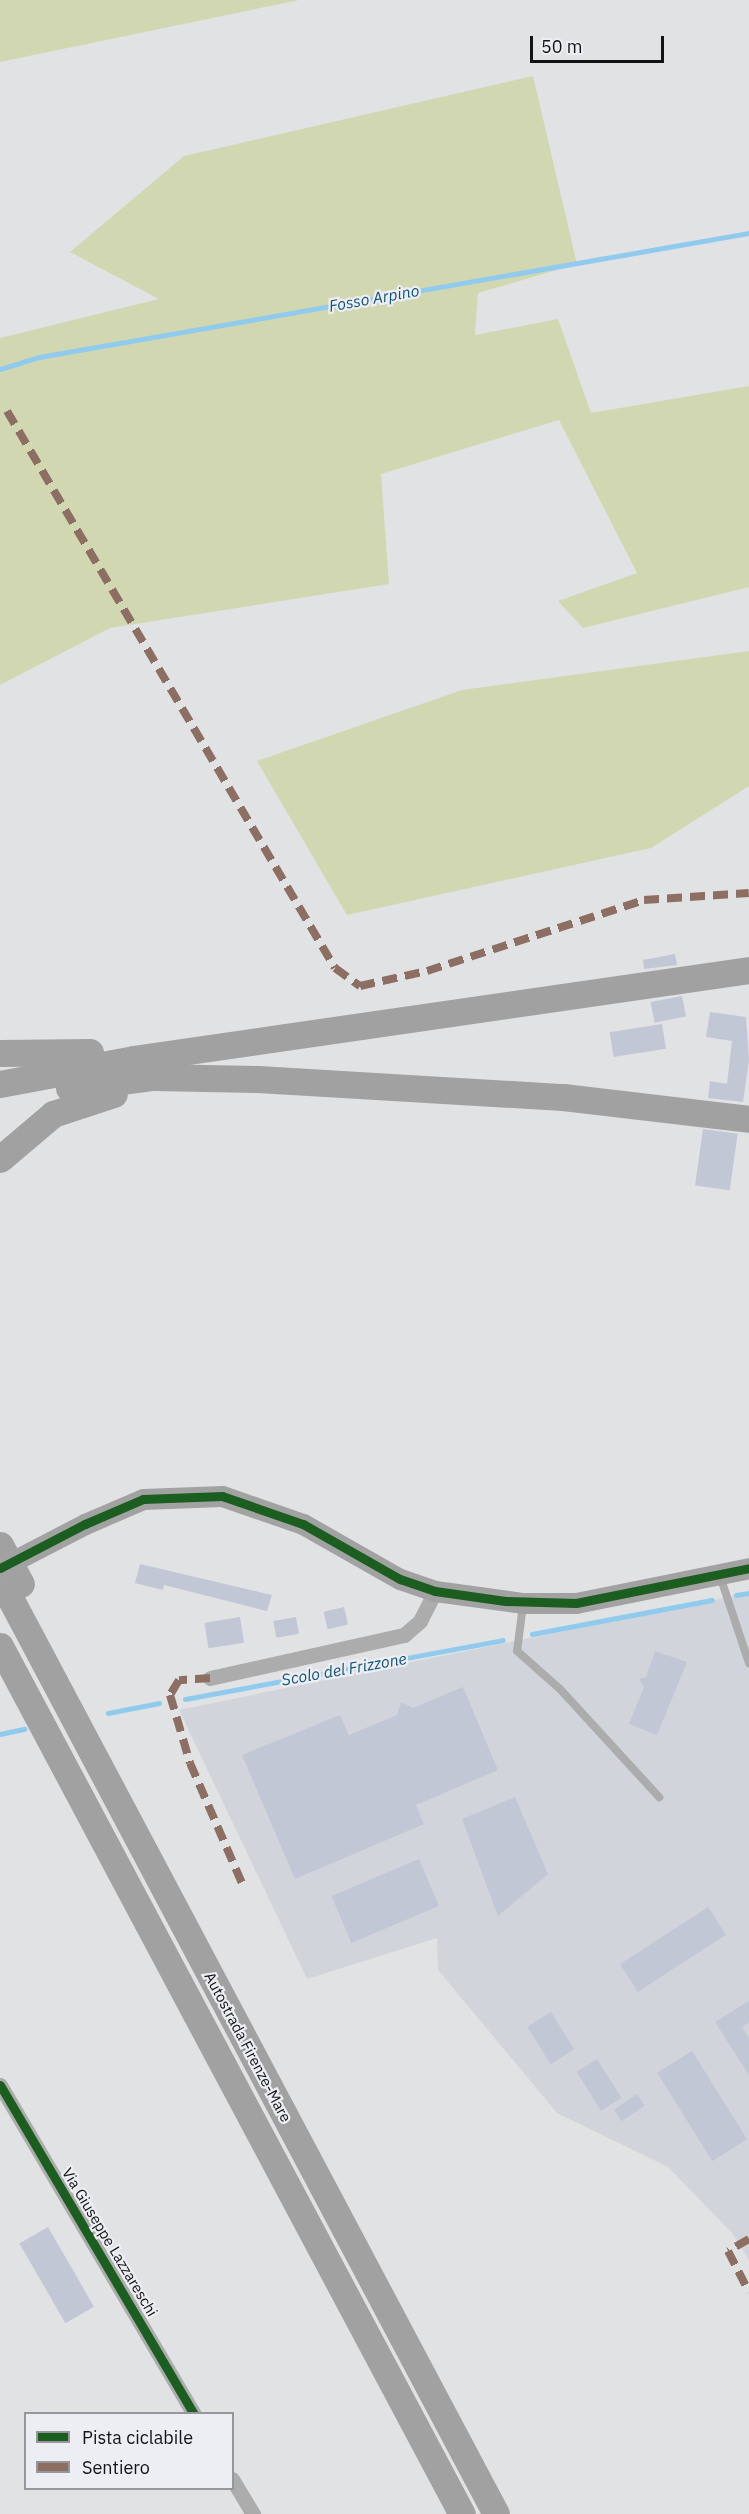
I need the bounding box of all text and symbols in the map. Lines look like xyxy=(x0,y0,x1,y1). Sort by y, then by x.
scale bar xyxy=(533,24,666,62)
text: 50 m xyxy=(541,35,583,58)
water label: Fosso Arpino xyxy=(327,281,421,315)
water label: Scolo del Frizzone xyxy=(280,1649,408,1689)
street label: Autostrada Firenze-Mare xyxy=(201,1969,295,2125)
street label: Via Giuseppe Lazzareschi xyxy=(58,2164,162,2320)
legend xyxy=(24,2412,234,2490)
text: Pista ciclabile xyxy=(82,2426,193,2449)
text: Sentiero xyxy=(82,2456,150,2479)

